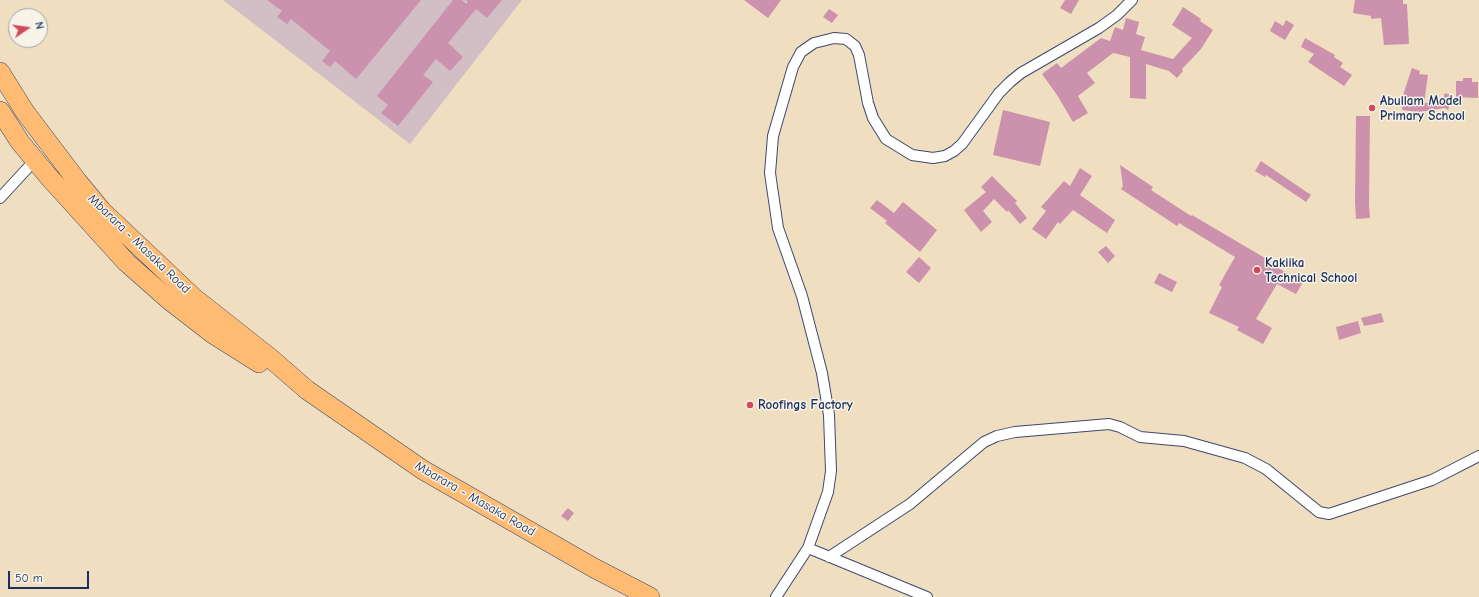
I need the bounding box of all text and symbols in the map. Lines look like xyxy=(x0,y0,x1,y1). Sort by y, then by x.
north arrow xyxy=(8,8,48,48)
text: N xyxy=(32,20,46,30)
place label: Abullam Model Primary School xyxy=(1380,93,1465,124)
marker: Abullam Model Primary School xyxy=(1367,103,1377,113)
street label: Mbarara - Masaka Road xyxy=(84,191,194,297)
place label: Kakiika Technical School xyxy=(1265,255,1357,286)
marker: Kakiika Technical School xyxy=(1252,265,1262,275)
place label: Roofings Factory xyxy=(758,397,853,413)
marker: Roofings Factory xyxy=(745,400,755,410)
street label: Mbarara - Masaka Road xyxy=(412,458,538,540)
scale bar xyxy=(10,563,91,589)
text: 50 m xyxy=(15,571,43,585)

